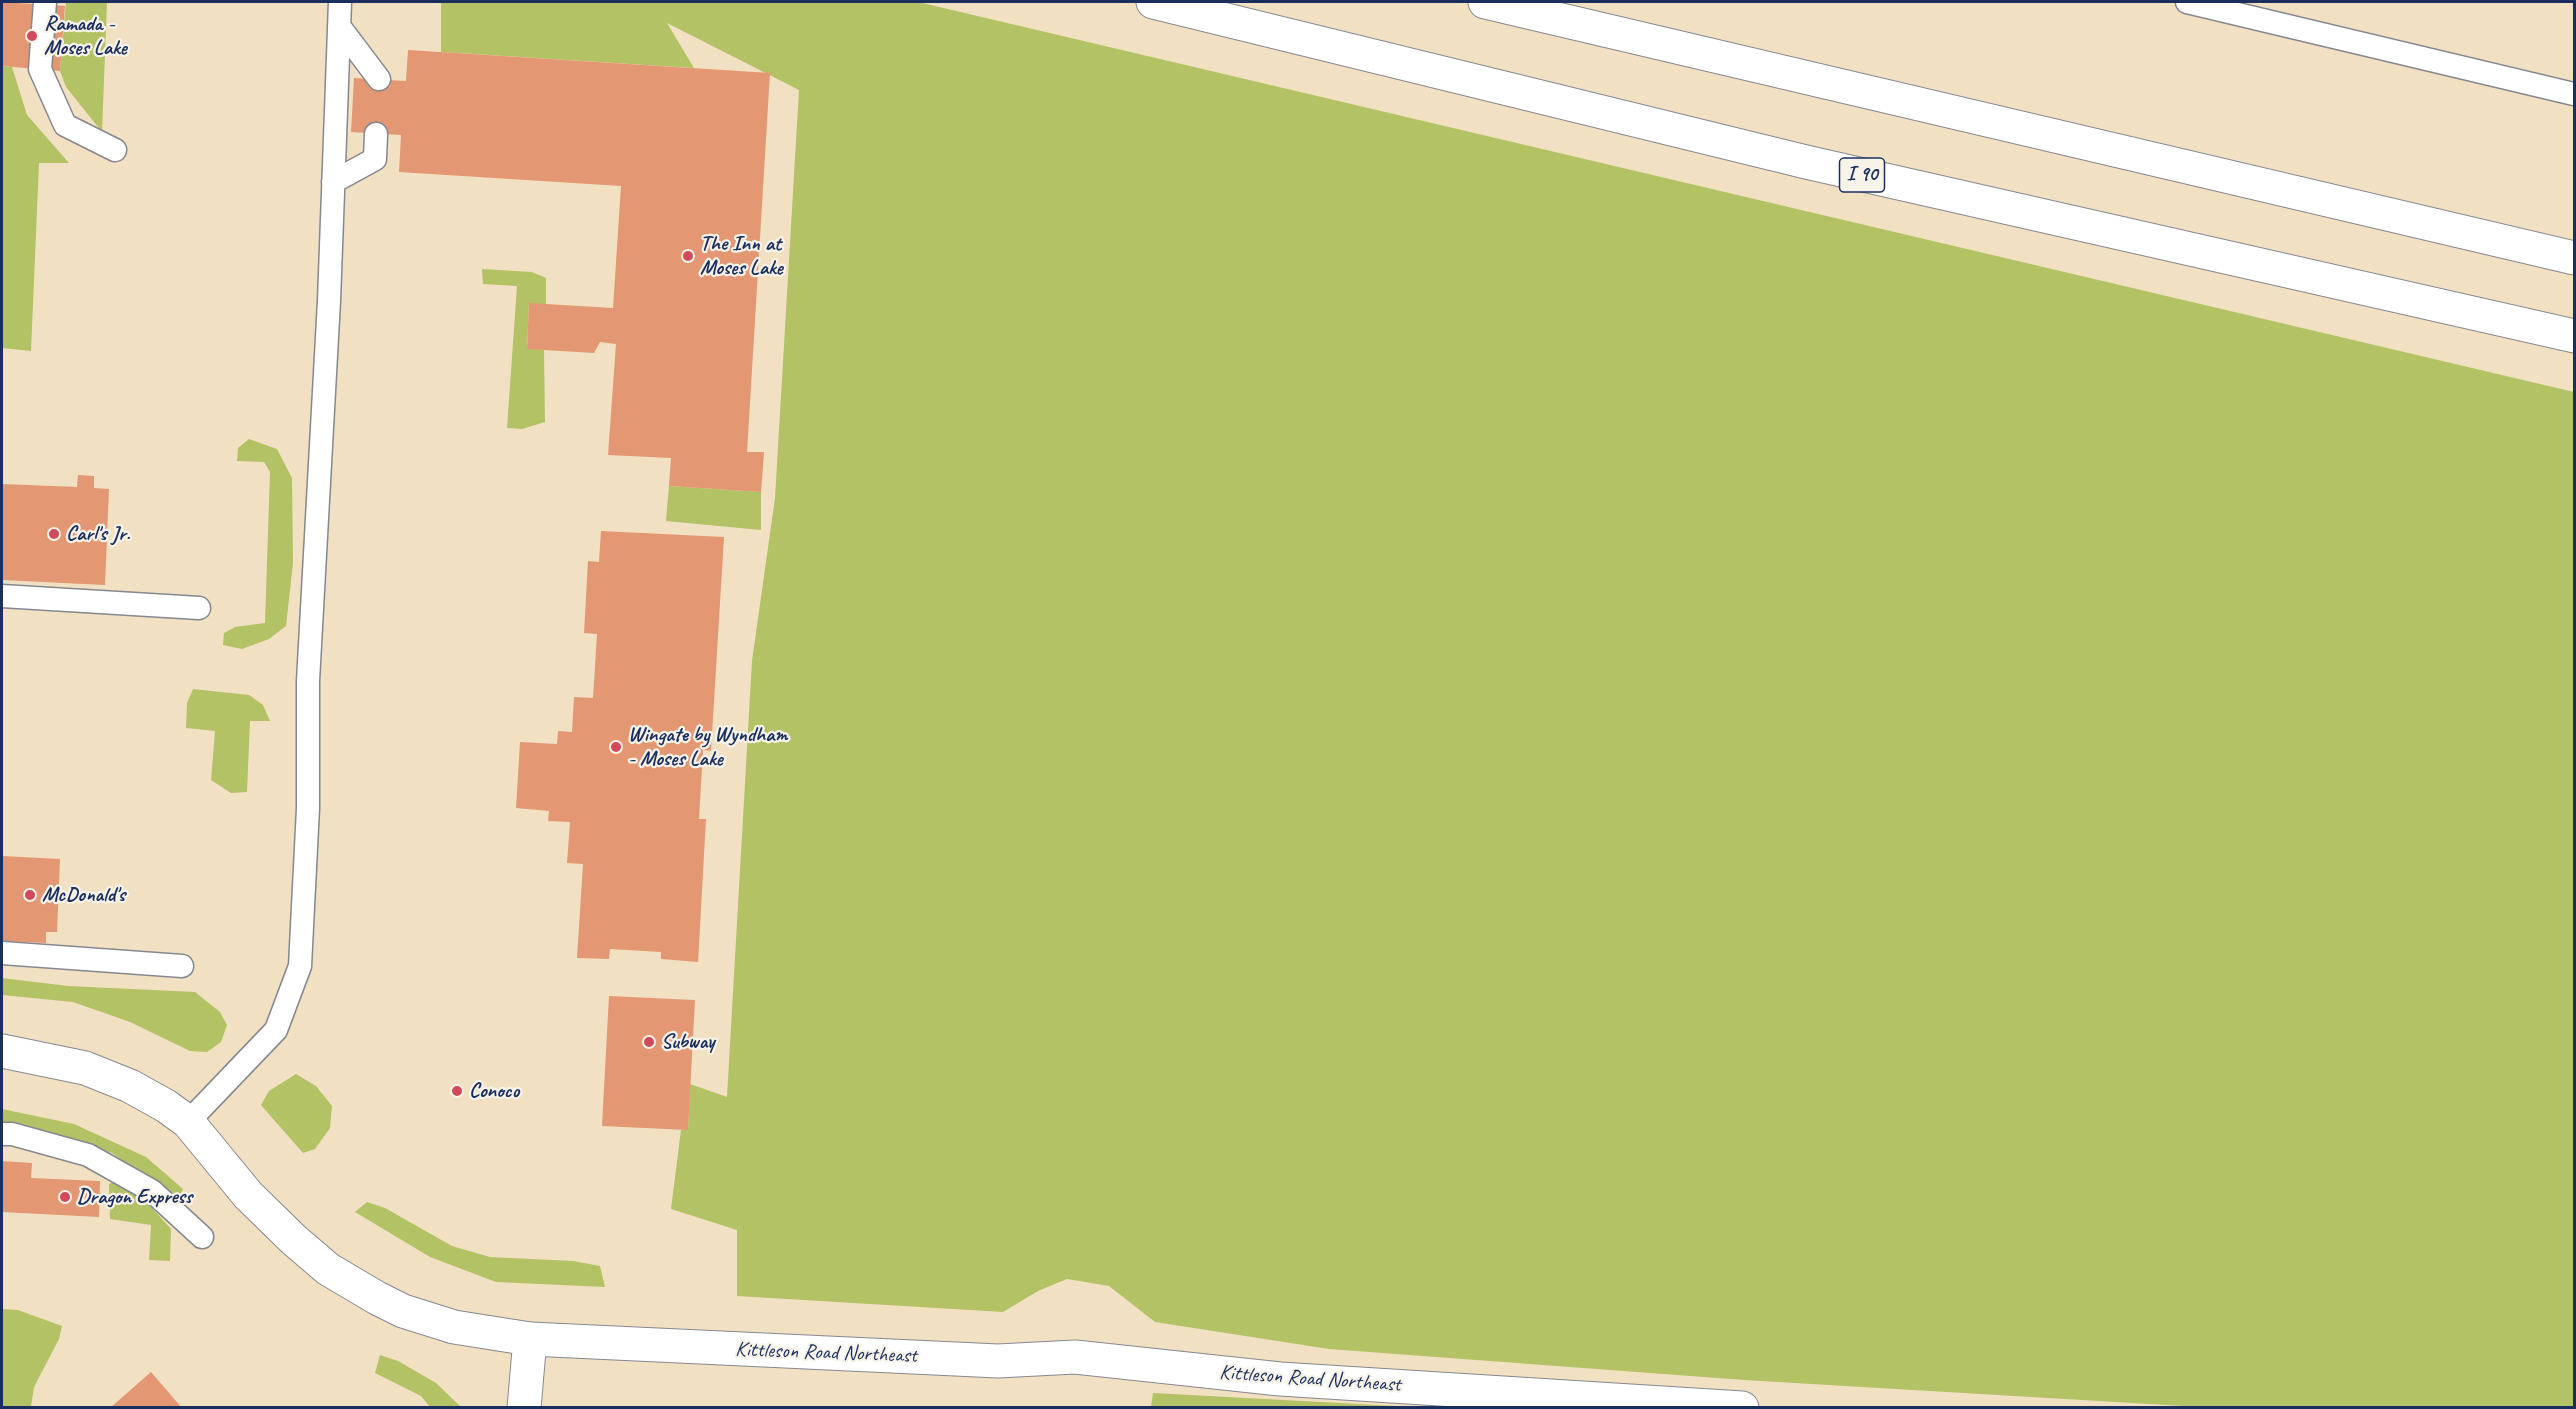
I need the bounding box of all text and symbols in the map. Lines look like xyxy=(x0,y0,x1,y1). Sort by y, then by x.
place label: Ramada - Moses Lake xyxy=(44,11,127,61)
marker: Ramada - Moses Lake xyxy=(25,29,39,43)
road number: I 90 xyxy=(1840,158,1884,192)
place label: The Inn at Moses Lake xyxy=(700,231,783,281)
marker: The Inn at Moses Lake xyxy=(681,249,695,263)
place label: Carl's Jr. xyxy=(66,521,130,547)
marker: Carl's Jr. xyxy=(47,527,61,541)
place label: Wingate by Wyndham - Moses Lake xyxy=(628,722,787,772)
marker: Wingate by Wyndham - Moses Lake xyxy=(609,740,623,754)
place label: McDonald's xyxy=(42,882,125,908)
marker: McDonald's xyxy=(23,888,37,902)
place label: Subway xyxy=(661,1029,714,1055)
marker: Subway xyxy=(642,1035,656,1049)
place label: Conoco xyxy=(469,1078,519,1104)
marker: Conoco xyxy=(450,1084,464,1098)
place label: Dragon Express xyxy=(77,1184,192,1210)
marker: Dragon Express xyxy=(58,1190,72,1204)
street label: Kittleson Road Northeast xyxy=(735,1337,917,1369)
street label: Kittleson Road Northeast xyxy=(1218,1360,1402,1398)

